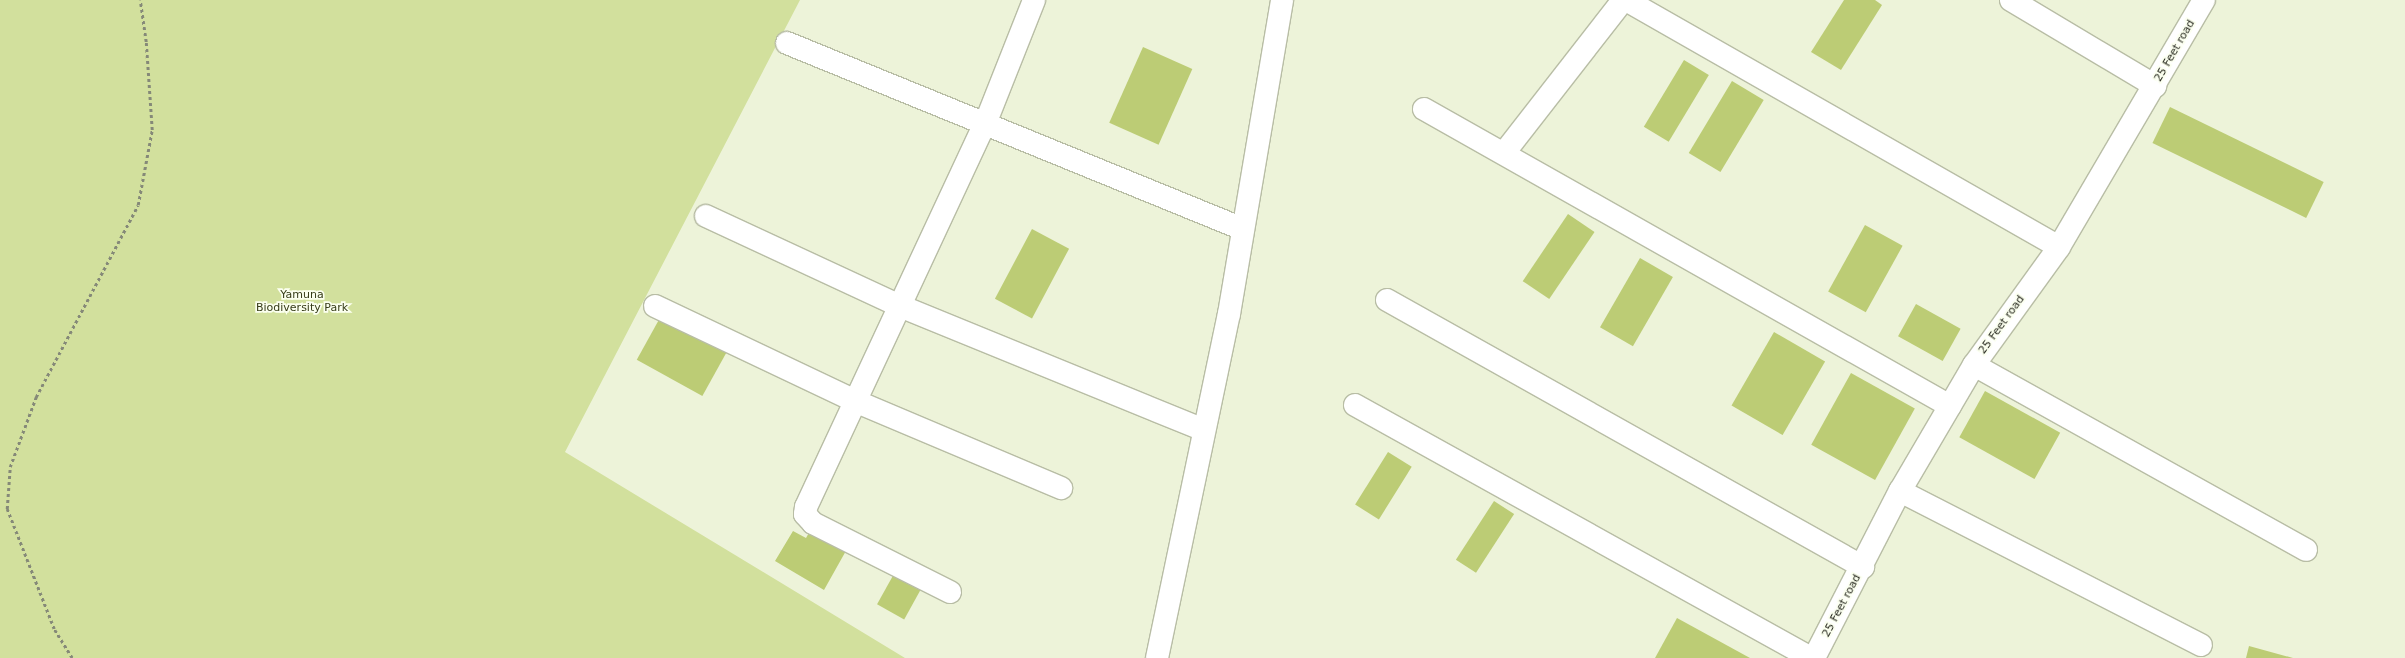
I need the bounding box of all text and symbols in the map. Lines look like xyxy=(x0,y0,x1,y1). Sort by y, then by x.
street label: 25 Feet road xyxy=(2152,18,2198,84)
park label: Yamuna Biodiversity Park xyxy=(256,289,348,315)
street label: 25 Feet road xyxy=(1976,293,2028,357)
street label: 25 Feet road xyxy=(1820,572,1864,640)

